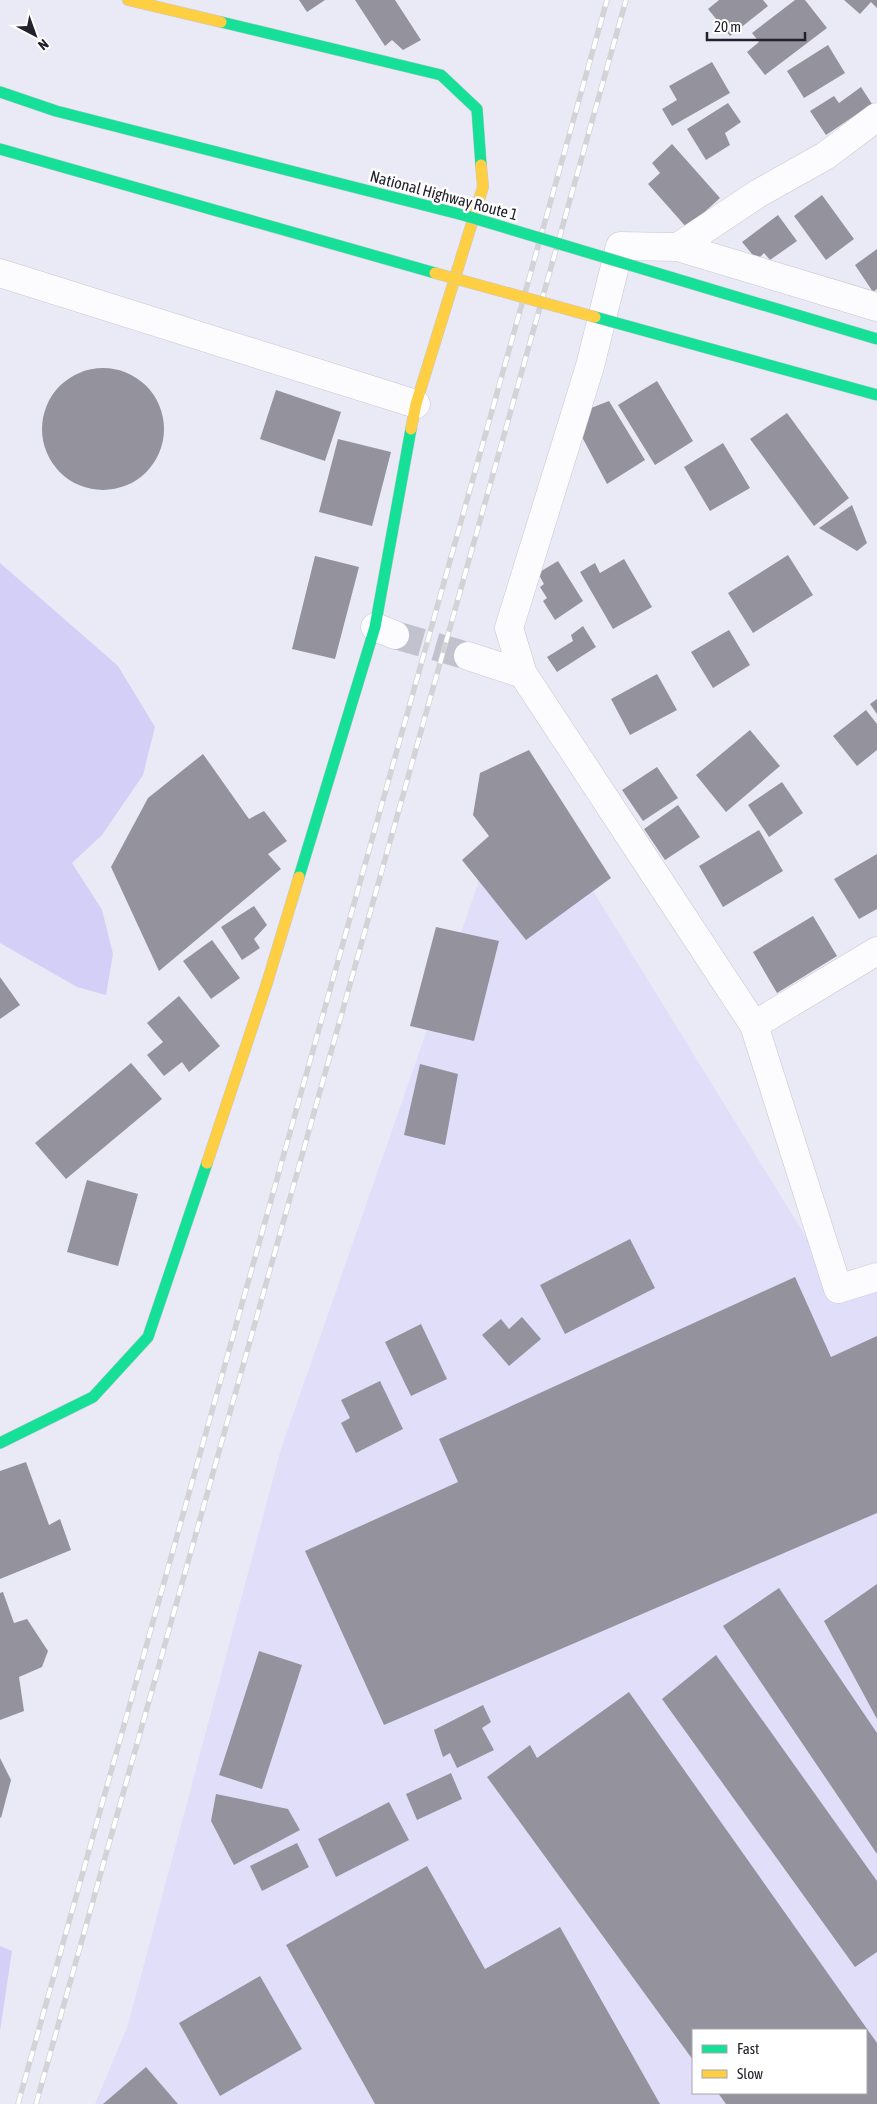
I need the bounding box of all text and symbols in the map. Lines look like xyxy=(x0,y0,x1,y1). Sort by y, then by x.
north arrow xyxy=(10,10,60,60)
scale bar xyxy=(707,10,804,42)
text: 20 m xyxy=(714,18,741,35)
text: N xyxy=(35,36,52,54)
street label: National Highway Route 1 xyxy=(368,167,520,224)
legend xyxy=(692,2029,867,2094)
text: Fast xyxy=(737,2040,759,2057)
text: Slow xyxy=(737,2065,763,2082)

